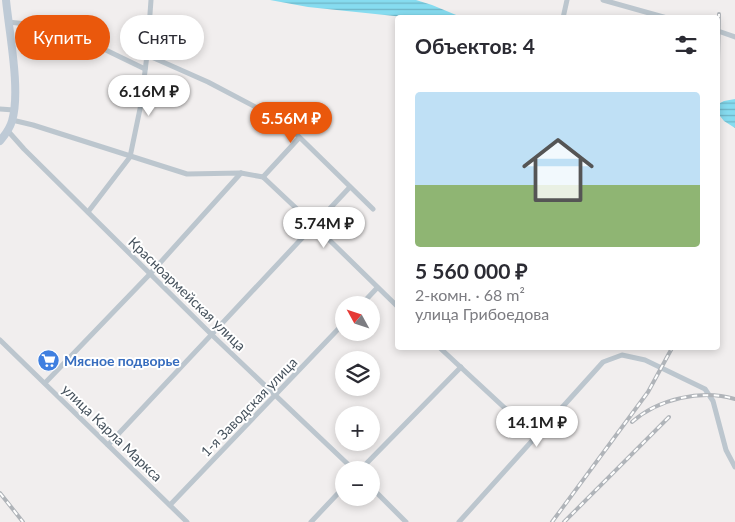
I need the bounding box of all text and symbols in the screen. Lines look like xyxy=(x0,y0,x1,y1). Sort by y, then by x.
chip: Купить xyxy=(15,15,110,60)
chip: Снять xyxy=(120,15,204,60)
icon: filters xyxy=(672,31,700,59)
text: Объектов: 4 xyxy=(415,33,535,58)
pin: 6.16M ₽ xyxy=(103,74,195,117)
text: 6.16M ₽ xyxy=(119,81,179,100)
pin: 5.56M ₽ xyxy=(245,102,337,144)
text: 5.56M ₽ xyxy=(261,108,321,127)
icon: home xyxy=(513,125,603,215)
pin: 5.74M ₽ xyxy=(278,206,370,249)
text: 5.74M ₽ xyxy=(294,213,354,232)
street label: Красноармейская улица xyxy=(125,233,250,354)
text: 5 560 000 ₽ xyxy=(415,258,528,283)
text: 2-комн. · 68 m² xyxy=(415,285,525,304)
north arrow xyxy=(335,296,380,341)
map controls xyxy=(335,296,380,506)
text: улица Грибоедова xyxy=(415,304,549,323)
supermarket icon: Мясное подворье xyxy=(36,349,60,373)
button: layers xyxy=(335,351,380,396)
place label: Мясное подворье xyxy=(64,352,180,369)
street label: 1-я Заводская улица xyxy=(197,353,300,460)
street label: улица Карла Маркса xyxy=(59,380,166,485)
button: + xyxy=(335,406,380,451)
pin: 14.1M ₽ xyxy=(491,406,583,448)
text: 14.1M ₽ xyxy=(507,412,567,431)
button: − xyxy=(335,461,380,506)

